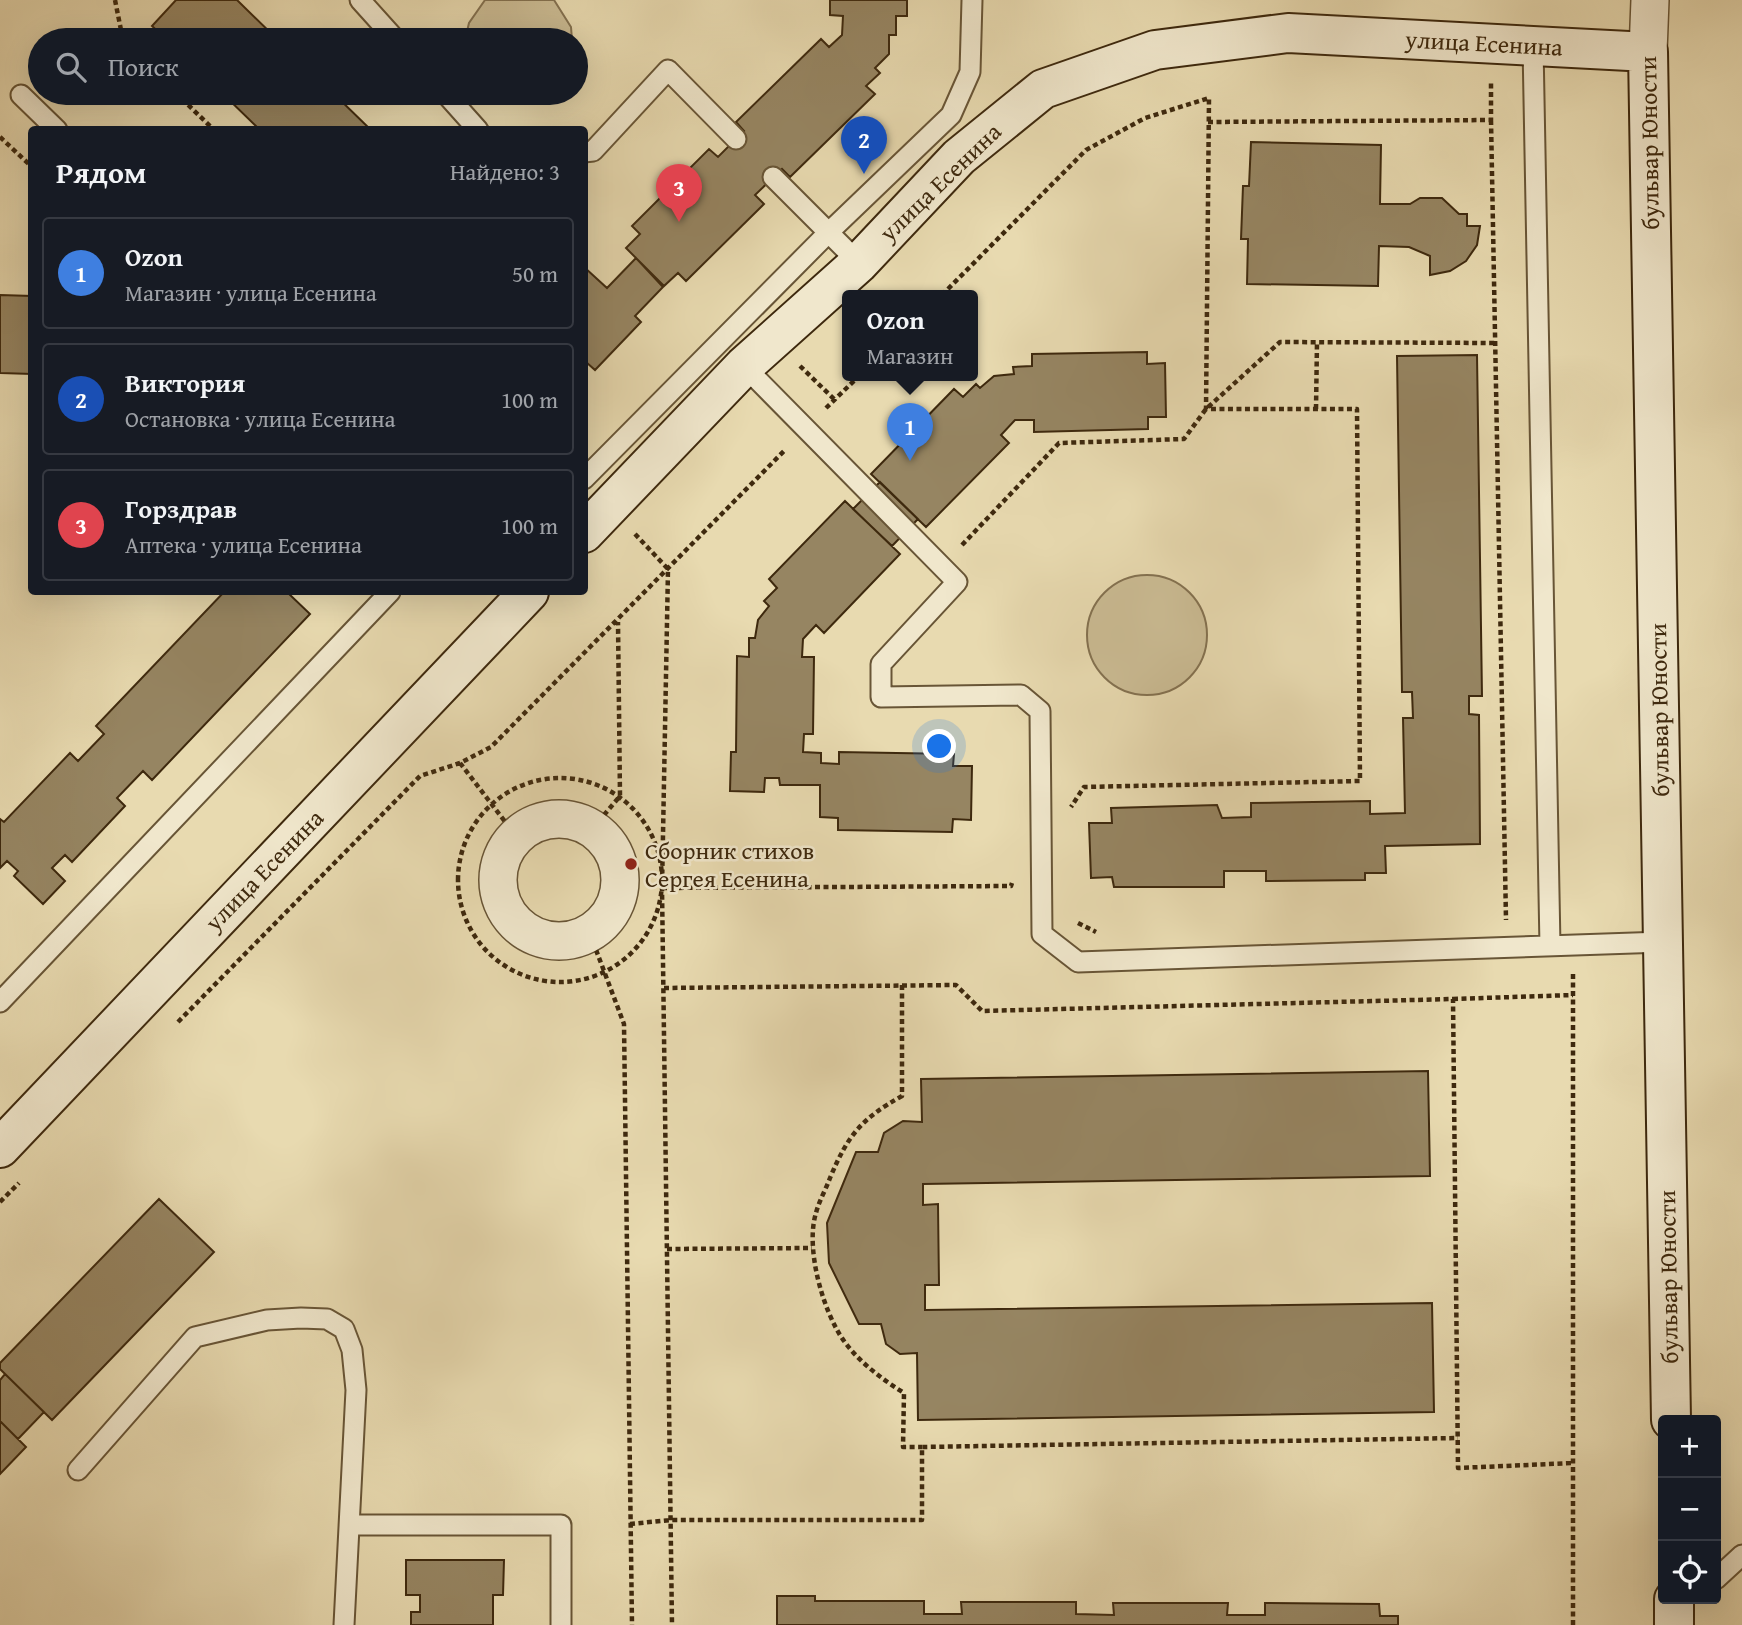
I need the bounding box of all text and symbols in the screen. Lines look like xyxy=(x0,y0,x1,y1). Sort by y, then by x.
street label: улица Есенина xyxy=(1403,21,1564,65)
search box xyxy=(28,28,588,105)
text: Поиск xyxy=(108,47,179,86)
icon: search xyxy=(52,48,90,86)
street label: бульвар Юности xyxy=(1630,56,1668,230)
street label: улица Есенина xyxy=(870,114,1009,250)
pin: 2 xyxy=(841,116,887,174)
text: Рядом xyxy=(56,150,147,194)
text: Найдено: 3 xyxy=(450,155,560,188)
pin: 3 xyxy=(656,164,702,222)
text: Ozon xyxy=(125,237,183,276)
text: 1 xyxy=(75,257,87,290)
text: 50 m xyxy=(512,257,558,290)
text: Магазин · улица Есенина xyxy=(125,276,377,309)
popup xyxy=(842,290,978,381)
text: Ozon xyxy=(867,300,925,339)
text: Магазин xyxy=(867,339,953,372)
text: Виктория xyxy=(125,363,245,402)
text: 2 xyxy=(75,383,87,416)
text: 100 m xyxy=(501,383,558,416)
text: Остановка · улица Есенина xyxy=(125,402,396,435)
pin: 1 xyxy=(887,403,933,461)
text: Горздрав xyxy=(125,489,237,528)
text: 3 xyxy=(75,509,87,542)
text: 100 m xyxy=(501,509,558,542)
text: Аптека · улица Есенина xyxy=(125,528,362,561)
street label: бульвар Юности xyxy=(1640,623,1678,797)
your location xyxy=(922,729,956,763)
street label: улица Есенина xyxy=(196,801,332,940)
place label: Сборник стихов Сергея Есенина xyxy=(645,833,814,896)
marker: Сборник стихов Сергея Есенина xyxy=(623,856,639,872)
street label: бульвар Юности xyxy=(1649,1190,1687,1364)
map controls xyxy=(1658,1415,1721,1604)
button: + xyxy=(1658,1415,1721,1478)
button: − xyxy=(1658,1478,1721,1541)
button: locate xyxy=(1658,1541,1721,1604)

